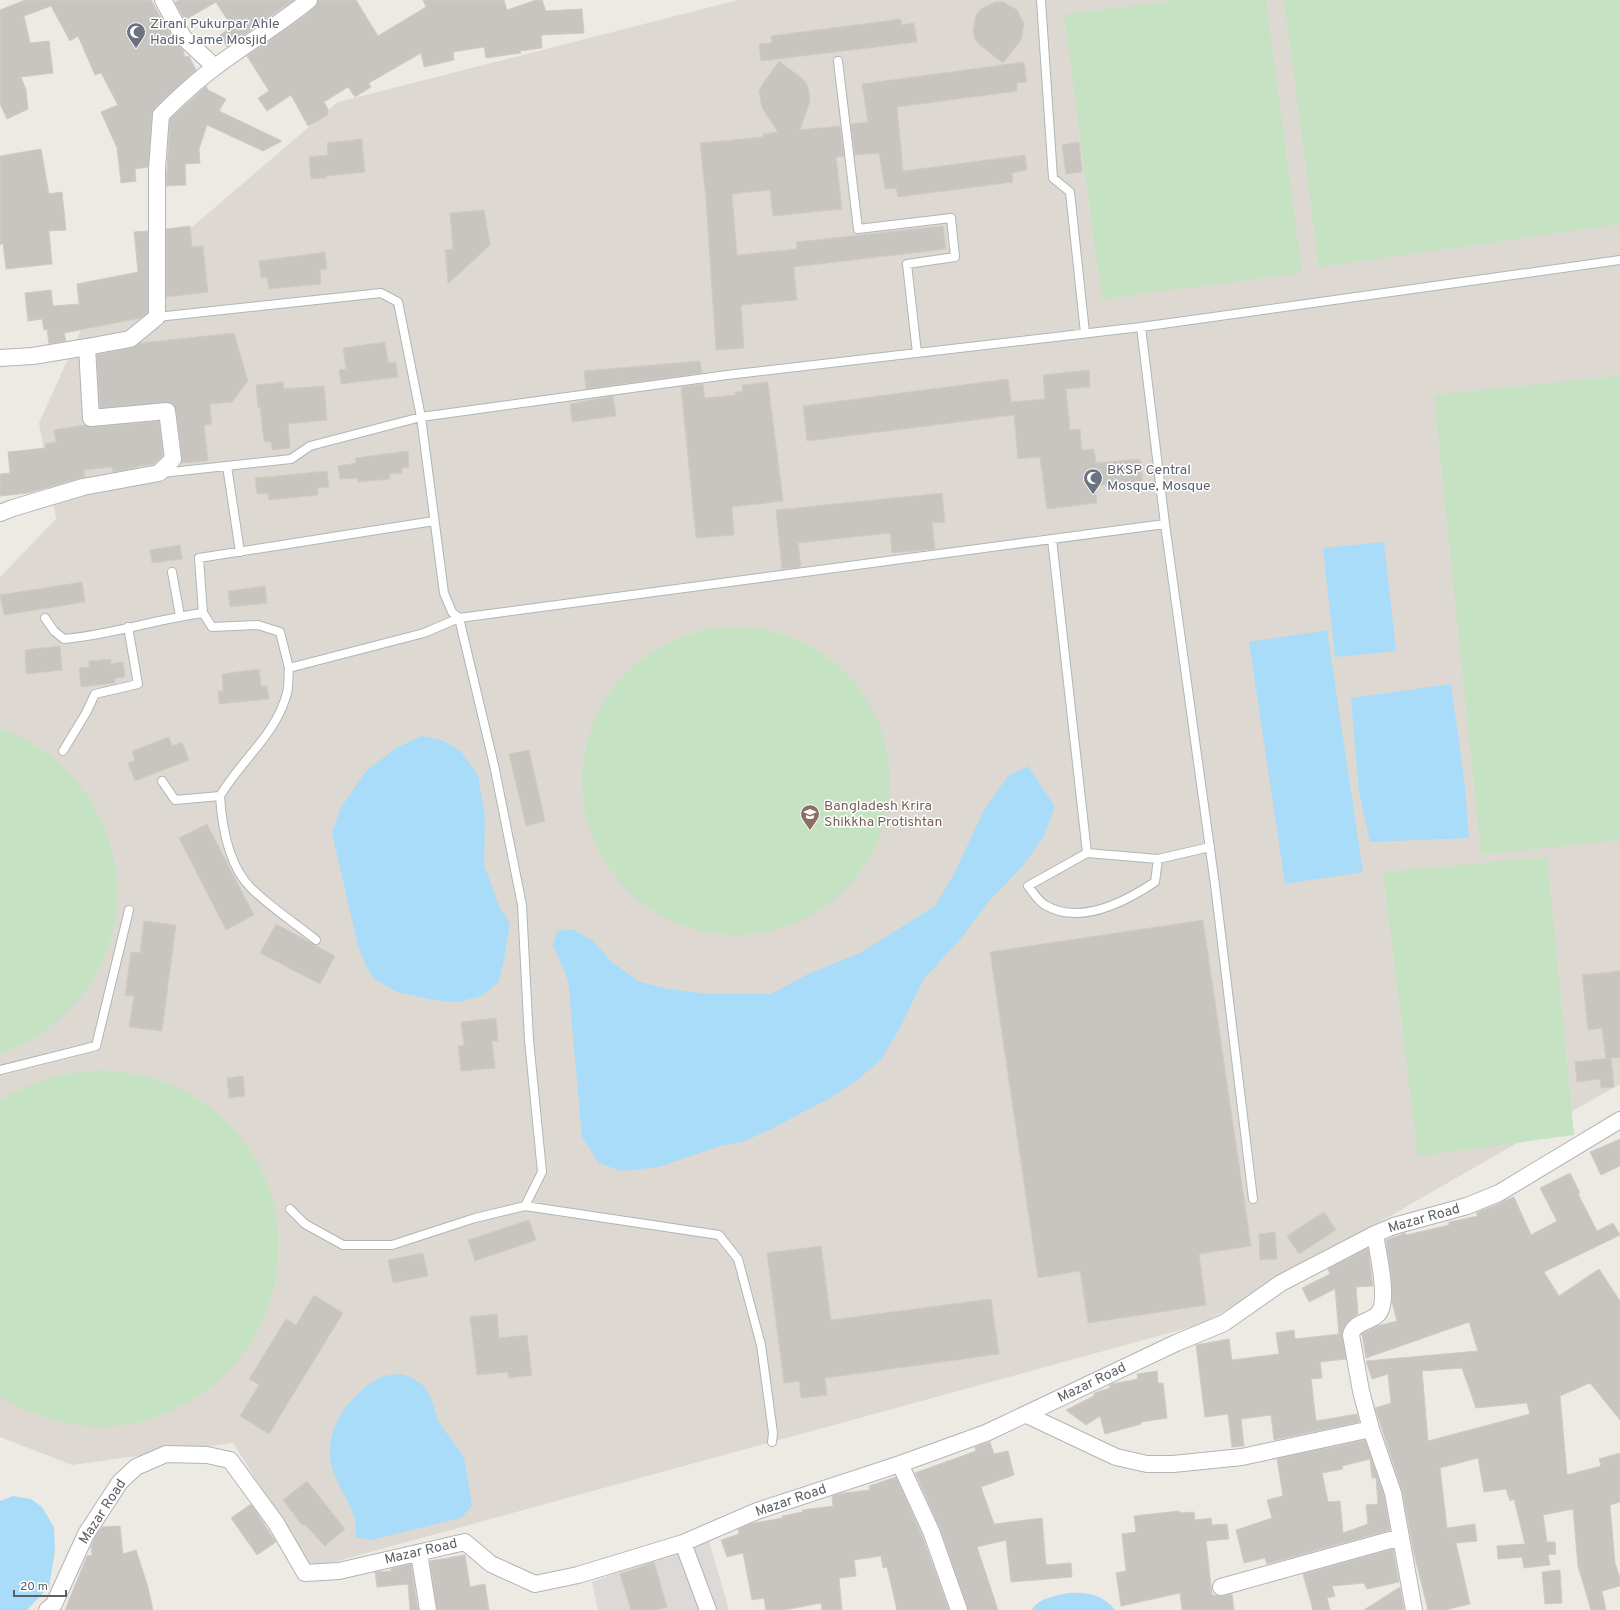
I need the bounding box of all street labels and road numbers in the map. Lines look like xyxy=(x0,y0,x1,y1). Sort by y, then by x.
street label: Mazar Road xyxy=(1386,1201,1462,1237)
street label: Mazar Road xyxy=(1055,1359,1129,1407)
street label: Mazar Road xyxy=(76,1476,130,1548)
street label: Mazar Road xyxy=(753,1481,829,1521)
street label: Mazar Road xyxy=(383,1535,459,1569)

